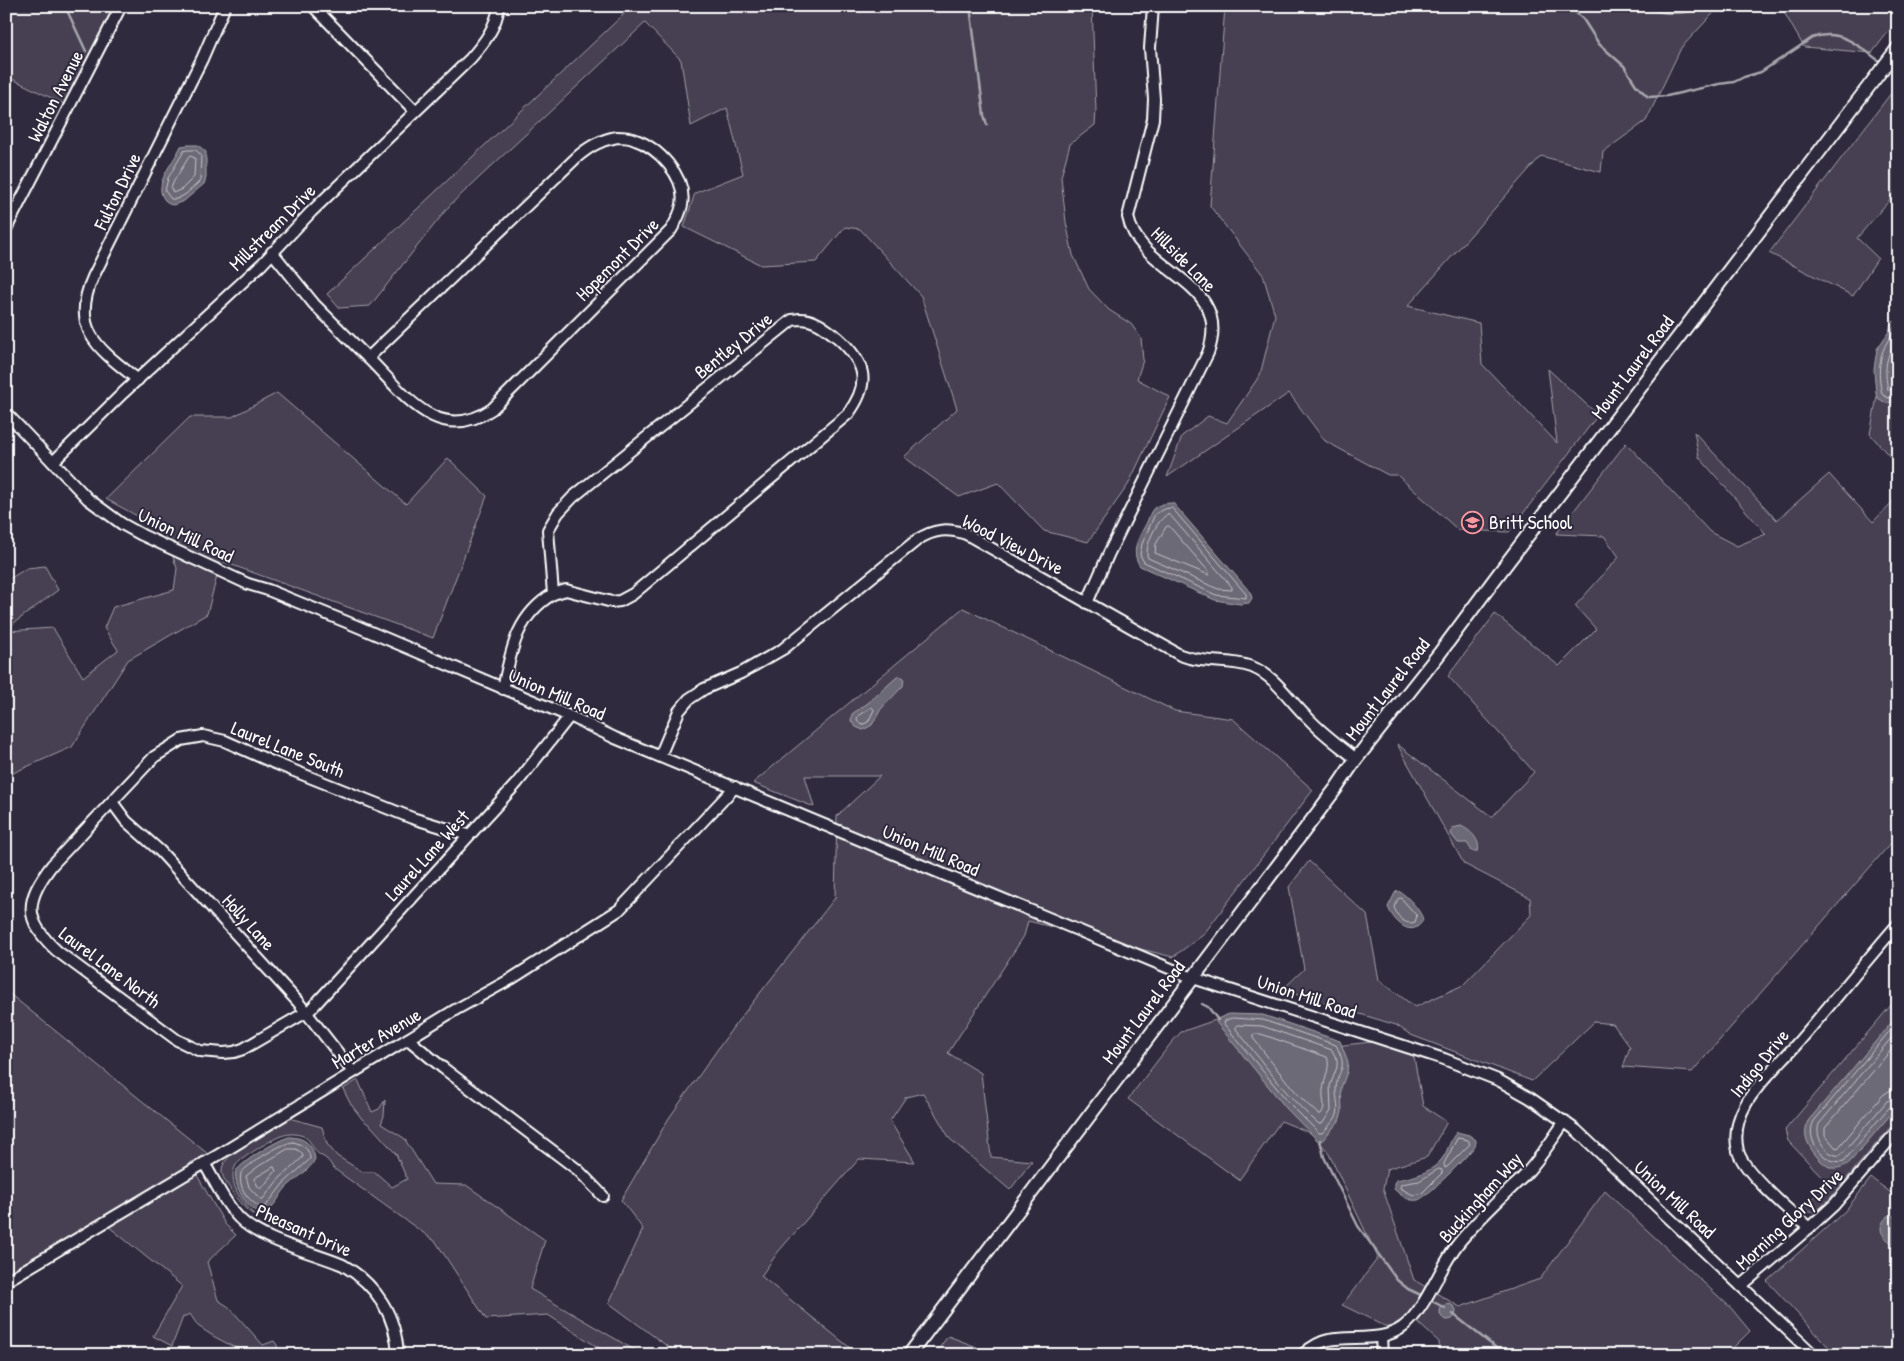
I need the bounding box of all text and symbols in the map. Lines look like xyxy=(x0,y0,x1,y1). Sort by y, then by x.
street label: Walton Avenue xyxy=(21,45,89,146)
street label: Fulton Drive xyxy=(87,148,147,235)
street label: Millstream Drive xyxy=(223,178,321,276)
street label: Hopemont Drive xyxy=(570,211,665,306)
street label: Hillside Lane xyxy=(1145,220,1223,298)
street label: Bentley Drive xyxy=(689,305,778,384)
street label: Mount Laurel Road xyxy=(1584,309,1680,424)
street label: Union Mill Road xyxy=(134,501,239,569)
street label: Wood View Drive xyxy=(958,507,1068,581)
place label: Britt School xyxy=(1489,509,1573,535)
school or university icon: Britt School xyxy=(1461,510,1485,534)
street label: Mount Laurel Road xyxy=(1339,632,1436,746)
street label: Union Mill Road xyxy=(504,662,610,726)
street label: Laurel Lane South xyxy=(228,714,348,784)
street label: Laurel Lane West xyxy=(379,803,475,906)
street label: Union Mill Road xyxy=(878,818,984,882)
street label: Holly Lane xyxy=(217,888,282,956)
street label: Laurel Lane North xyxy=(54,920,166,1014)
street label: Mount Laurel Road xyxy=(1095,954,1191,1069)
street label: Union Mill Road xyxy=(1254,968,1361,1024)
street label: Marter Avenue xyxy=(326,1001,426,1075)
street label: Indigo Drive xyxy=(1723,1023,1795,1103)
street label: Buckingham Way xyxy=(1432,1146,1528,1248)
street label: Union Mill Road xyxy=(1628,1154,1722,1244)
street label: Morning Glory Drive xyxy=(1730,1162,1849,1276)
street label: Pheasant Drive xyxy=(252,1197,356,1263)

